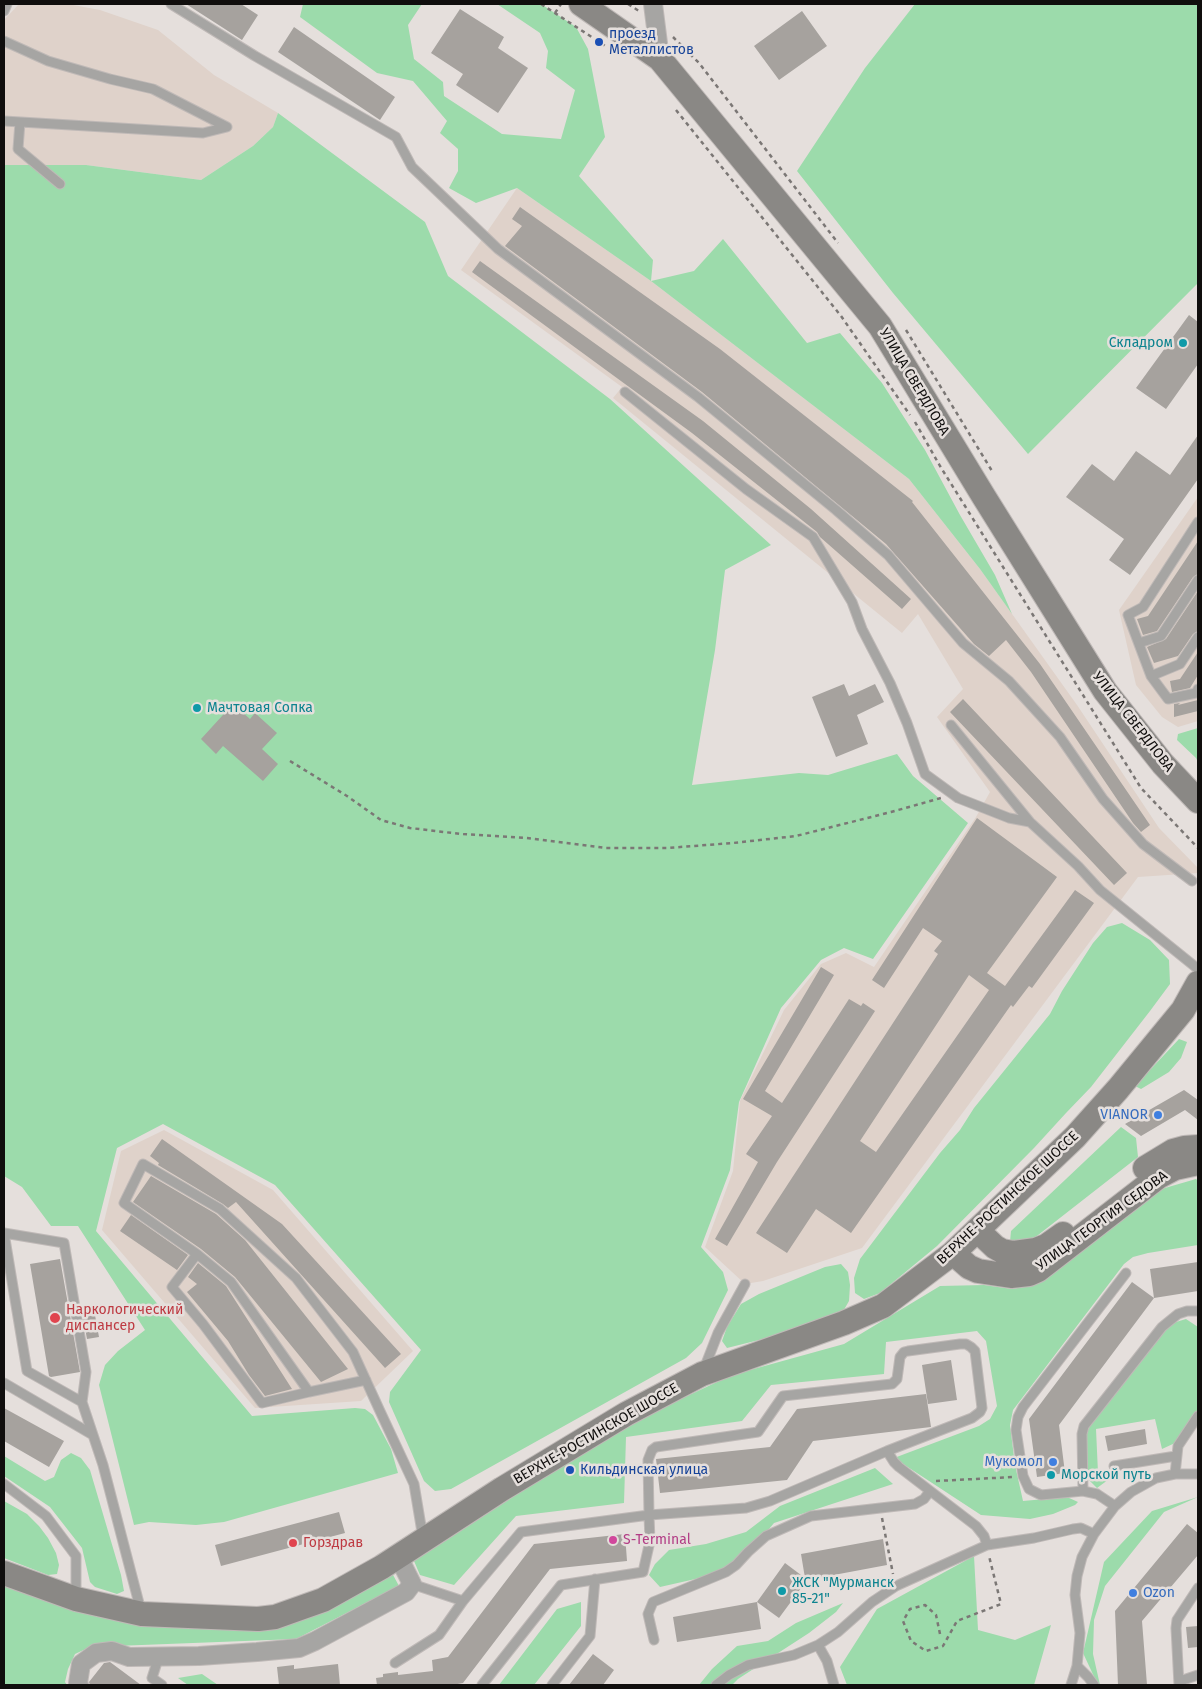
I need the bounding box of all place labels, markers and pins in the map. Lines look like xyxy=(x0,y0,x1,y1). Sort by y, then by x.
place label: проезд Металлистов xyxy=(609,26,694,58)
marker: проезд Металлистов xyxy=(593,36,605,48)
place label: Складром xyxy=(1109,335,1173,351)
marker: Складром xyxy=(1177,337,1189,349)
place label: Мачтовая Сопка xyxy=(207,700,313,716)
marker: Мачтовая Сопка xyxy=(191,702,203,714)
place label: VIANOR xyxy=(1100,1107,1148,1123)
marker: VIANOR xyxy=(1152,1109,1164,1121)
place label: Наркологический диспансер xyxy=(66,1302,183,1334)
marker: Наркологический диспансер xyxy=(48,1311,62,1325)
place label: Мукомол xyxy=(984,1454,1043,1470)
marker: Мукомол xyxy=(1047,1456,1059,1468)
place label: Кильдинская улица xyxy=(580,1462,708,1478)
marker: Кильдинская улица xyxy=(564,1464,576,1476)
place label: Морской путь xyxy=(1061,1467,1151,1483)
marker: Морской путь xyxy=(1045,1469,1057,1481)
place label: S-Terminal xyxy=(623,1532,691,1548)
marker: S-Terminal xyxy=(607,1534,619,1546)
place label: Горздрав xyxy=(303,1535,363,1551)
marker: Горздрав xyxy=(287,1537,299,1549)
place label: ЖСК "Мурманск 85-21" xyxy=(792,1575,894,1608)
marker: ЖСК "Мурманск 85-21" xyxy=(776,1585,788,1597)
place label: Ozon xyxy=(1143,1585,1175,1601)
marker: Ozon xyxy=(1127,1587,1139,1599)

